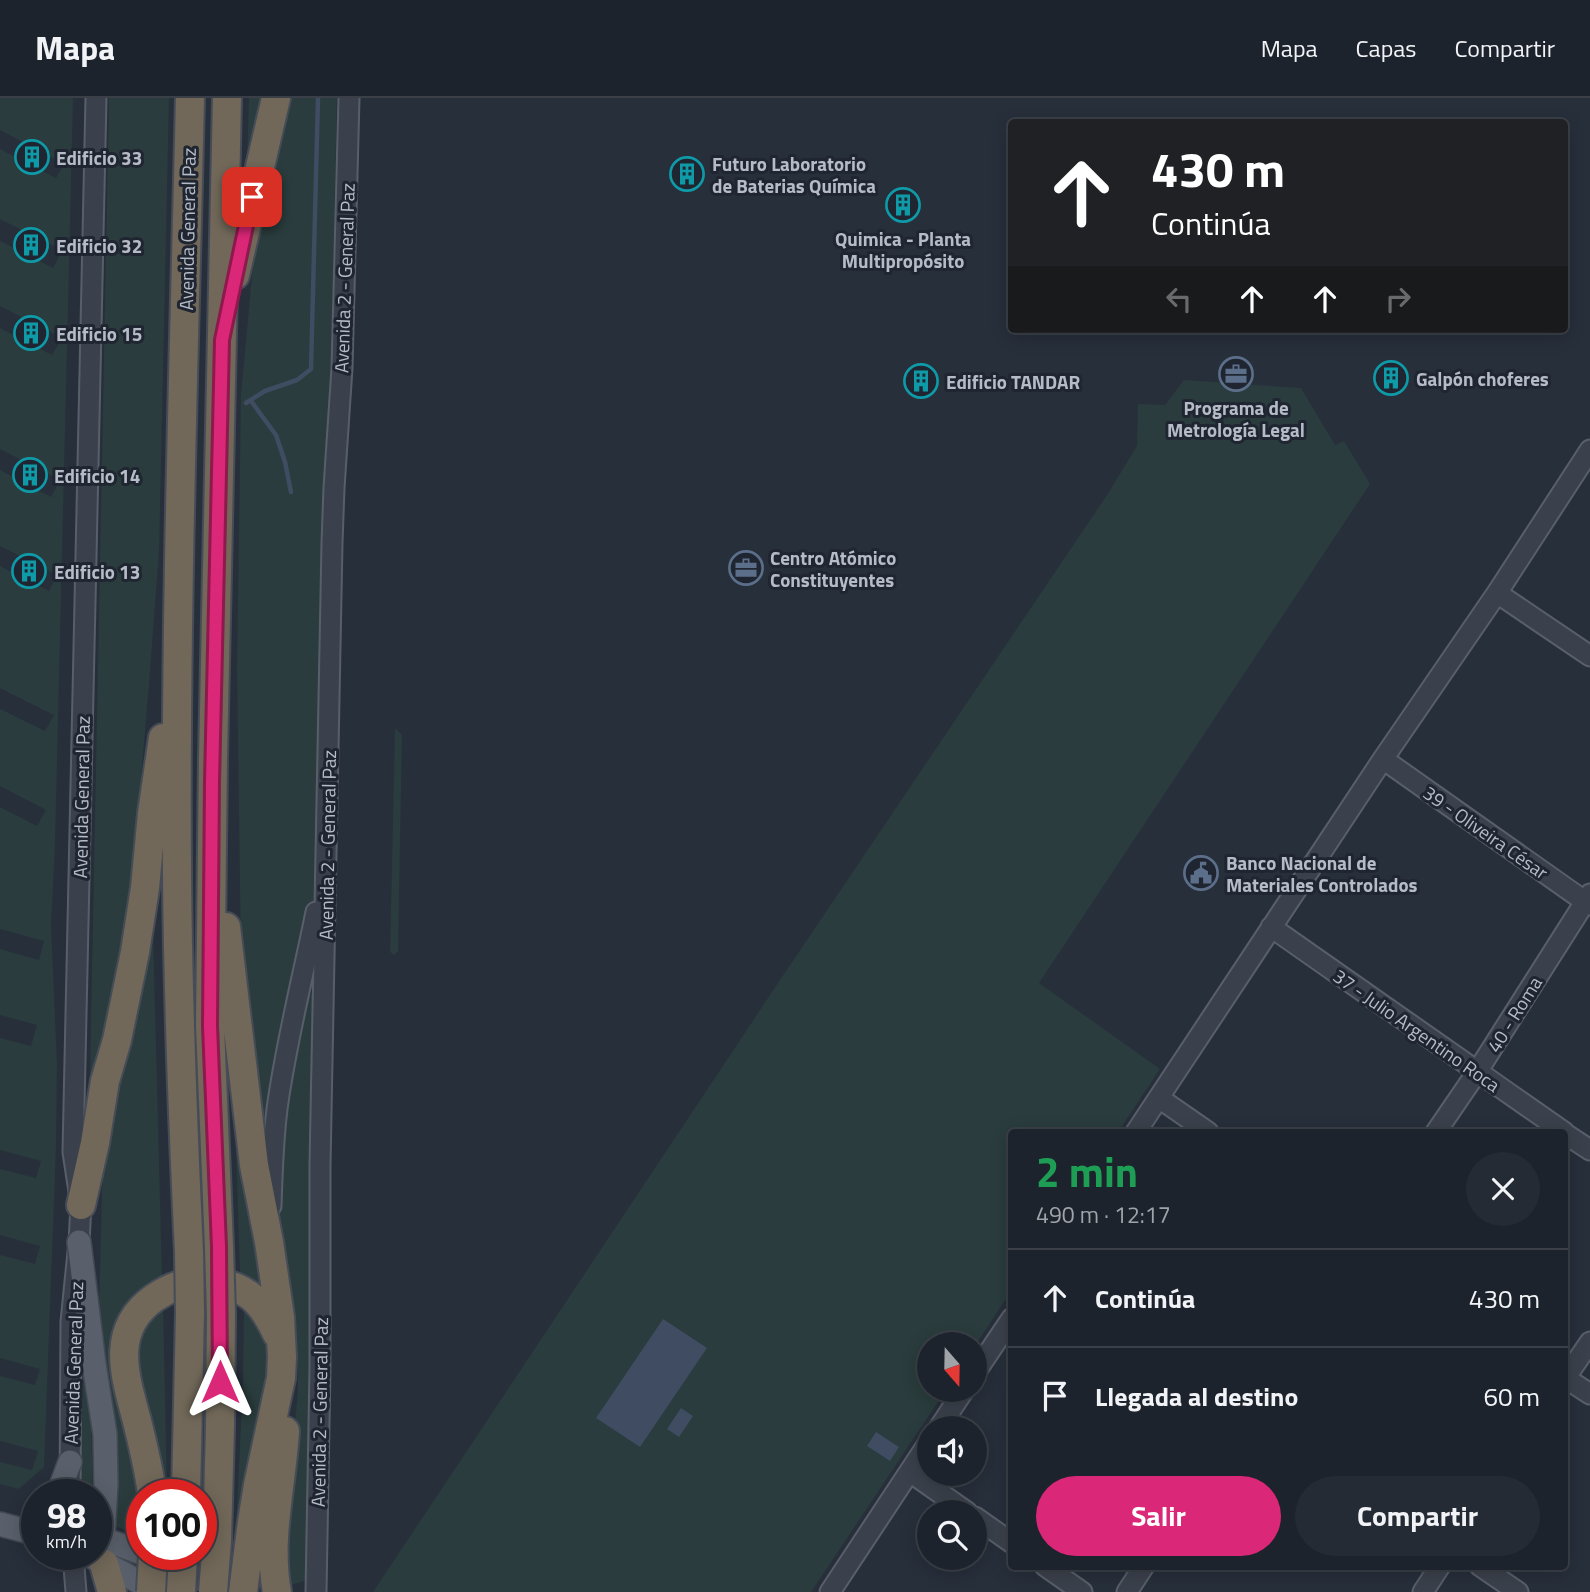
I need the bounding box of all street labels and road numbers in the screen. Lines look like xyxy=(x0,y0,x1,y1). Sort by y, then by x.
street label: Avenida General Paz xyxy=(171,147,203,311)
street label: Avenida 2 - General Paz xyxy=(326,183,362,373)
street label: Avenida General Paz xyxy=(65,715,97,879)
street label: Avenida 2 - General Paz xyxy=(311,750,343,940)
street label: 39 - Oliveira César xyxy=(1418,778,1555,886)
street label: 37 - Julio Argentino Roca xyxy=(1328,961,1507,1099)
street label: 40 - Roma xyxy=(1479,970,1549,1058)
street label: Avenida General Paz xyxy=(56,1281,90,1445)
street label: Avenida 2 - General Paz xyxy=(303,1317,335,1507)

